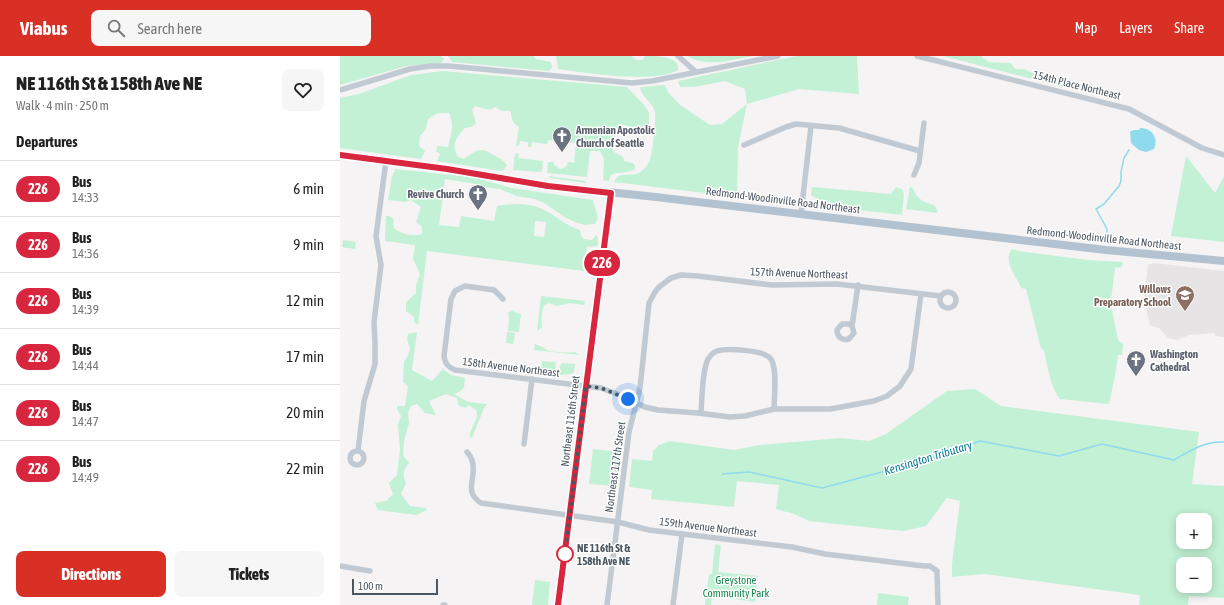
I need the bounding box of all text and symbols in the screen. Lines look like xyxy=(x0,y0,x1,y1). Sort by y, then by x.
search box xyxy=(91,10,371,46)
text: Viabus xyxy=(20,17,67,39)
icon: search xyxy=(105,17,127,39)
text: Search here xyxy=(137,20,202,37)
text: Map xyxy=(1075,20,1097,36)
text: Layers xyxy=(1119,20,1152,36)
text: Share xyxy=(1174,20,1204,36)
street label: 154th Place Northeast xyxy=(1032,68,1122,102)
button: heart xyxy=(282,69,324,111)
text: NE 116th St & 158th Ave NE xyxy=(16,72,202,94)
text: Walk · 4 min · 250 m xyxy=(16,98,109,113)
place label: Armenian Apostolic Church of Seattle xyxy=(575,124,656,149)
church icon: Armenian Apostolic Church of Seattle xyxy=(551,125,573,153)
text: Departures xyxy=(16,133,78,150)
text: Bus xyxy=(72,173,92,190)
text: 6 min xyxy=(293,180,324,197)
text: 226 xyxy=(28,181,48,197)
church icon: Revive Church xyxy=(467,183,489,211)
street label: Redmond-Woodinville Road Northeast xyxy=(705,185,861,215)
place label: Revive Church xyxy=(407,188,464,200)
text: 14:33 xyxy=(72,190,99,205)
street label: Redmond-Woodinville Road Northeast xyxy=(1026,224,1182,252)
text: Bus xyxy=(72,229,92,246)
text: 9 min xyxy=(293,236,324,253)
text: 226 xyxy=(28,237,48,253)
text: 14:36 xyxy=(72,246,99,261)
line badge: 226 xyxy=(579,250,625,276)
text: 226 xyxy=(592,255,612,271)
street label: 157th Avenue Northeast xyxy=(750,265,848,281)
place label: Willows Preparatory School xyxy=(1094,283,1172,308)
school or university icon: Willows Preparatory School xyxy=(1174,284,1196,312)
text: Bus xyxy=(72,285,92,302)
text: 12 min xyxy=(286,292,324,309)
text: 226 xyxy=(28,293,48,309)
text: 14:39 xyxy=(72,302,99,317)
text: Bus xyxy=(72,341,92,358)
text: 17 min xyxy=(286,348,324,365)
place label: Washington Cathedral xyxy=(1149,348,1198,373)
text: 226 xyxy=(28,349,48,365)
church icon: Washington Cathedral xyxy=(1125,349,1147,377)
street label: 158th Avenue Northeast xyxy=(462,355,560,379)
text: 14:44 xyxy=(72,358,99,373)
street label: Northeast 116th Street xyxy=(558,375,582,467)
your location xyxy=(618,389,638,409)
text: Bus xyxy=(72,397,92,414)
text: 20 min xyxy=(286,404,324,421)
text: 226 xyxy=(28,405,48,421)
text: 14:47 xyxy=(72,414,99,429)
street label: Northeast 117th Street xyxy=(603,421,627,513)
water label: Kensington Tributary xyxy=(882,438,974,478)
text: Bus xyxy=(72,453,92,470)
text: 22 min xyxy=(286,460,324,477)
text: 226 xyxy=(28,461,48,477)
text: 14:49 xyxy=(72,470,99,485)
map controls xyxy=(1176,513,1212,593)
button: + xyxy=(1176,513,1212,549)
street label: 159th Avenue Northeast xyxy=(659,515,757,539)
place label: NE 116th St & 158th Ave NE xyxy=(577,542,630,567)
marker: NE 116th St & 158th Ave NE xyxy=(556,545,574,563)
button: Directions xyxy=(16,551,166,597)
button: Tickets xyxy=(174,551,324,597)
button: − xyxy=(1176,557,1212,593)
park label: Greystone Community Park xyxy=(703,574,770,599)
scale bar xyxy=(352,577,438,596)
text: 100 m xyxy=(358,580,383,592)

